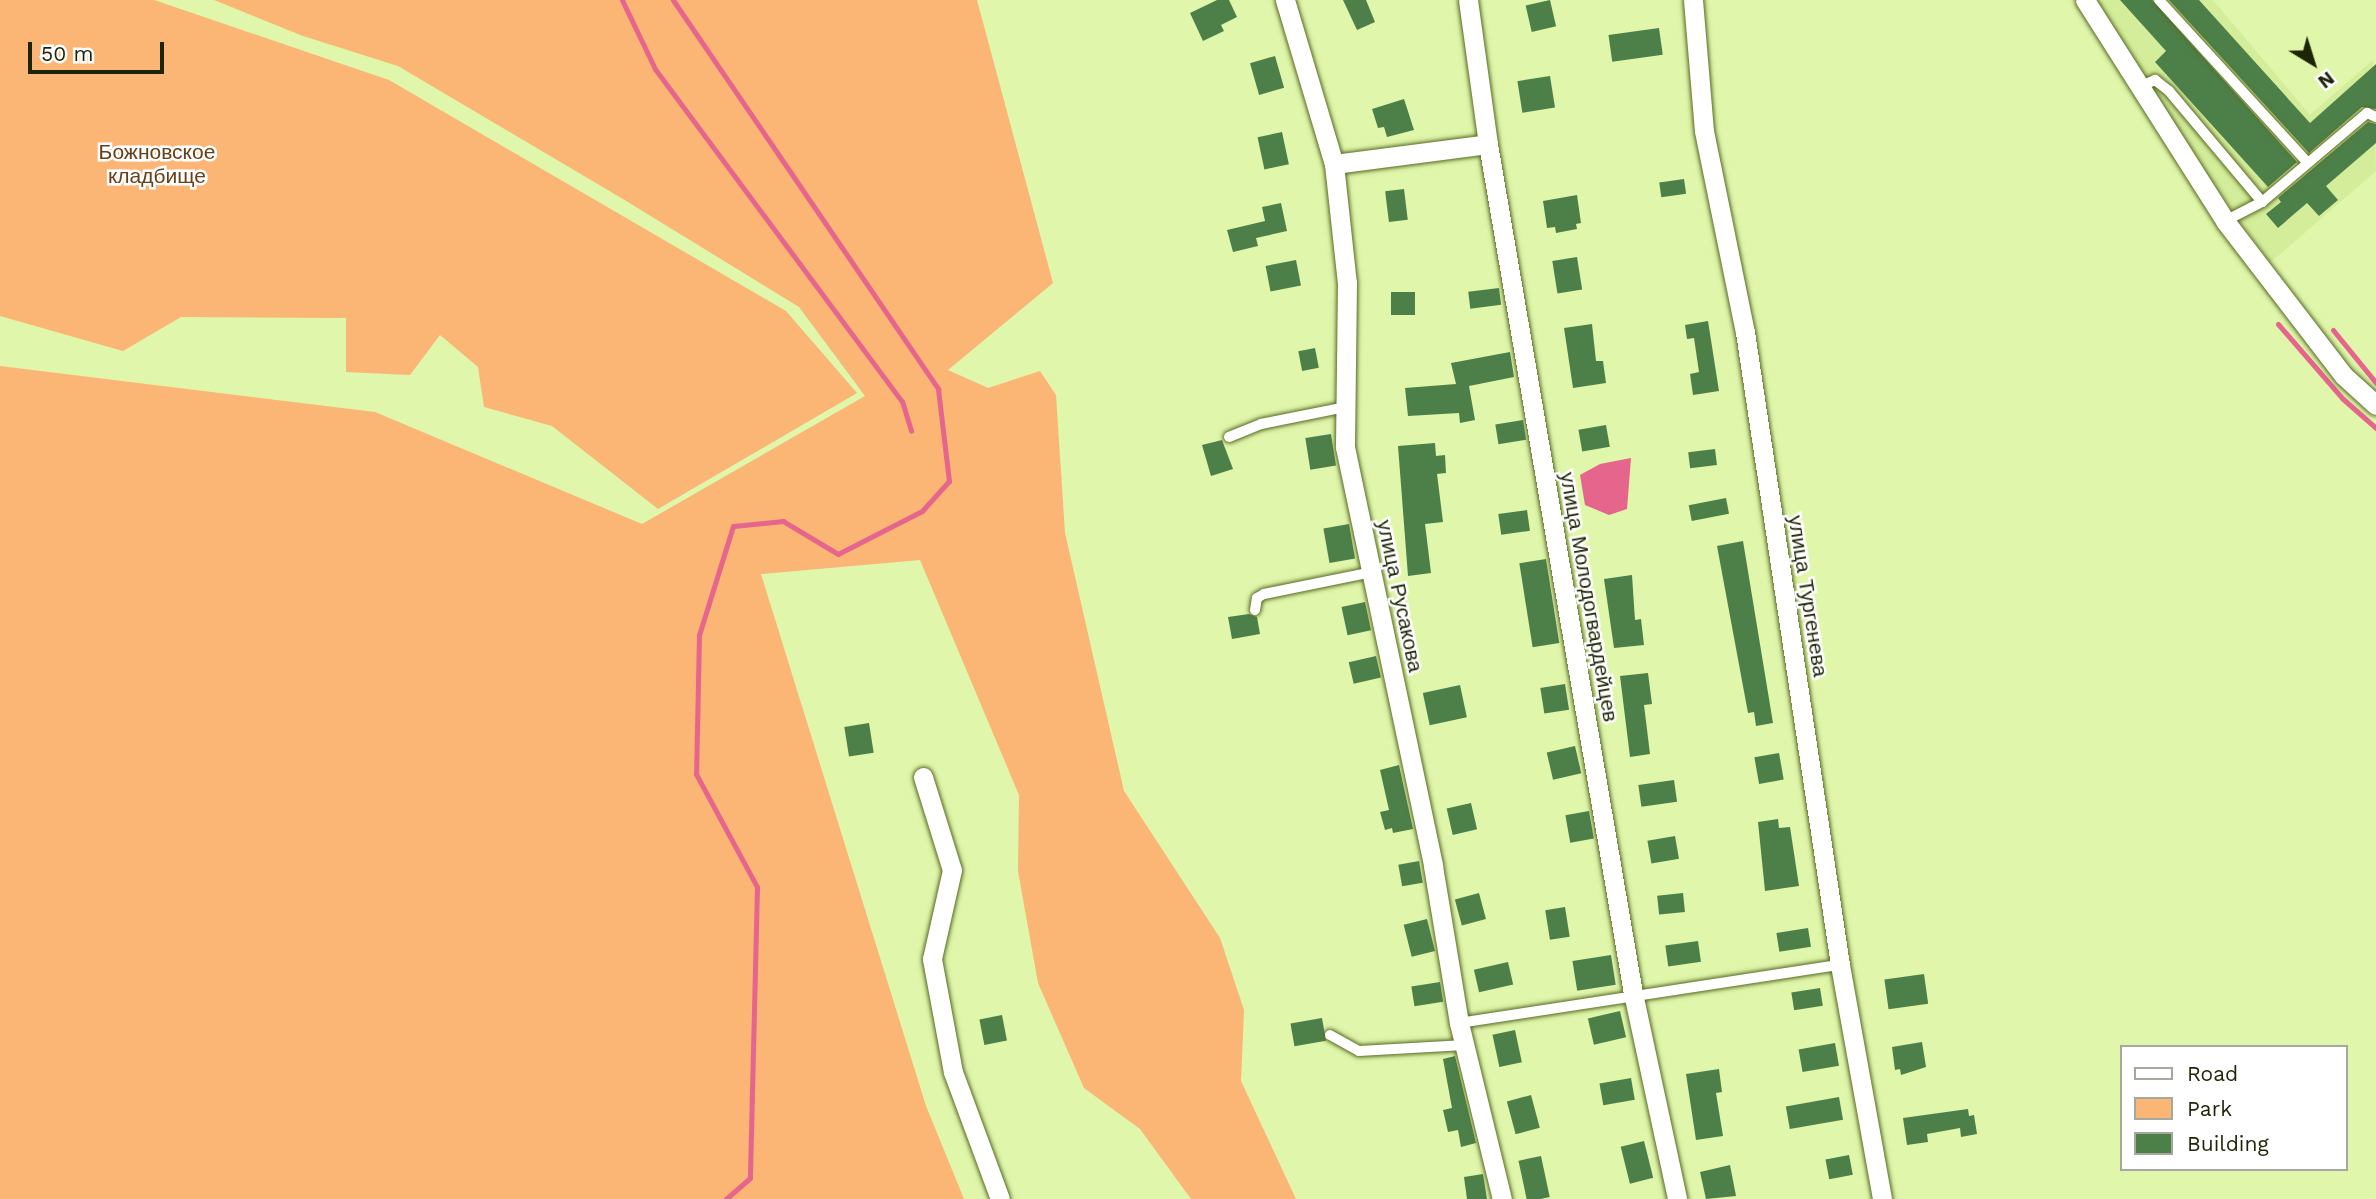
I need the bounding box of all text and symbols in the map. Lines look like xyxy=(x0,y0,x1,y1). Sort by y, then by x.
scale bar xyxy=(32,28,168,72)
north arrow xyxy=(2278,28,2348,98)
text: 50 m xyxy=(41,41,93,66)
text: N xyxy=(2314,67,2339,93)
park label: Божновское кладбище xyxy=(99,139,215,189)
street label: улица Молодогвардейцев xyxy=(1555,470,1623,724)
street label: улица Тургенева xyxy=(1783,513,1833,679)
street label: улица Русакова xyxy=(1372,518,1428,674)
legend xyxy=(2120,1045,2348,1171)
text: Road xyxy=(2187,1061,2238,1086)
text: Park xyxy=(2187,1096,2232,1121)
text: Building xyxy=(2187,1131,2269,1156)

